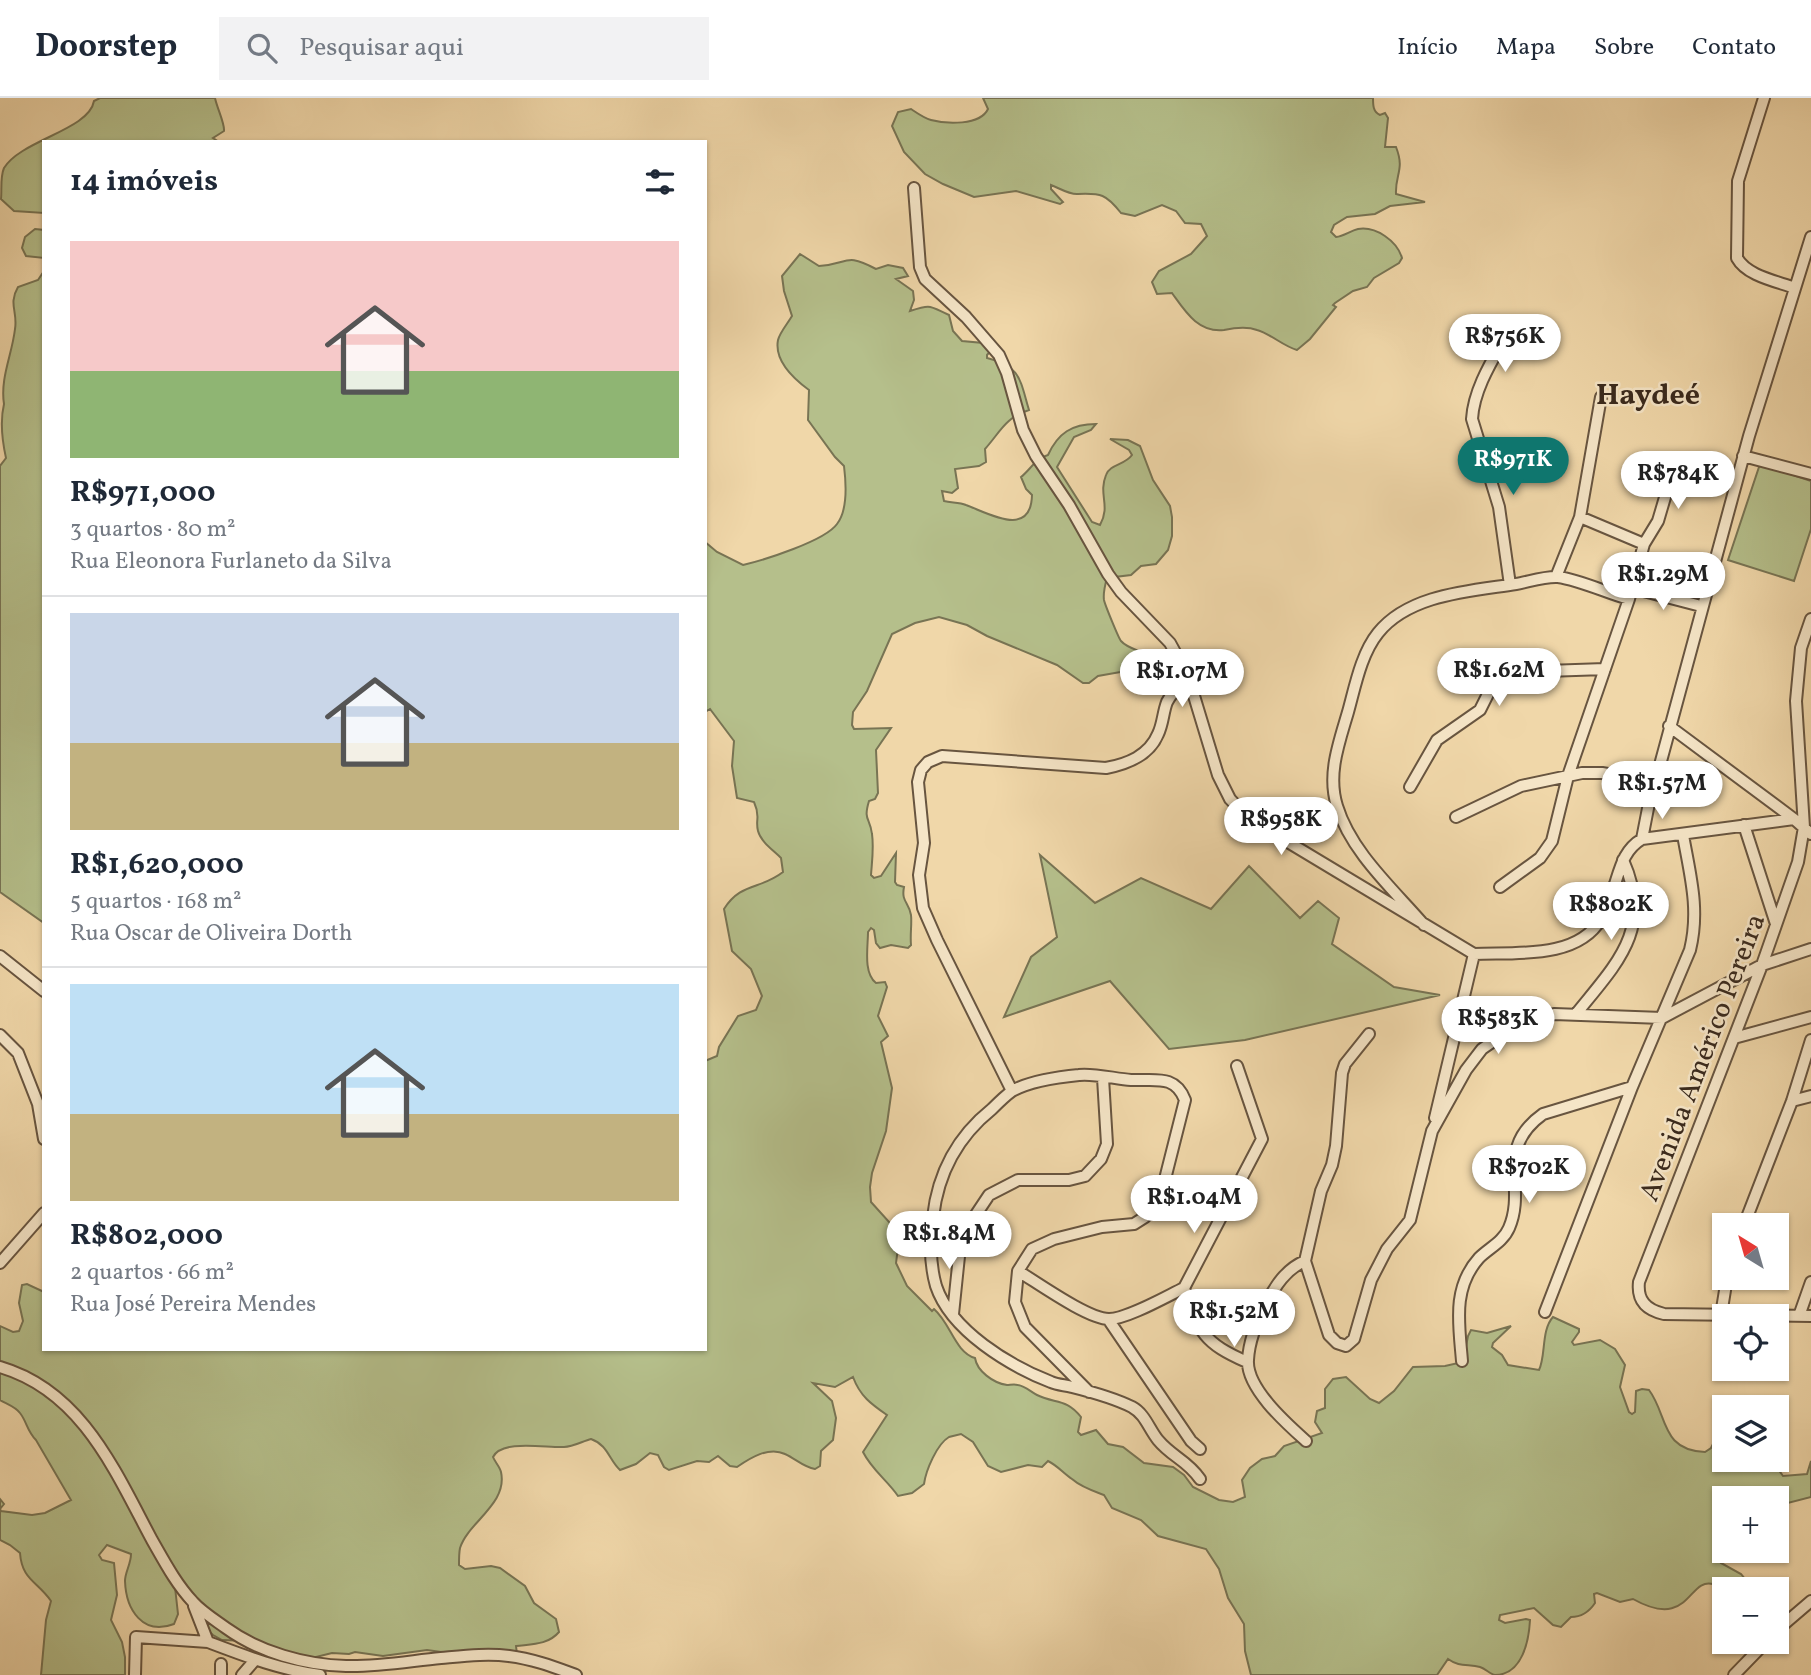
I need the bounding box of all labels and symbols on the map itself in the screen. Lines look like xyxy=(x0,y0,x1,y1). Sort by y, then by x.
pin: R$756K xyxy=(1448,314,1562,374)
district label: Haydeé xyxy=(1596,375,1700,417)
pin: R$971K xyxy=(1456,438,1570,497)
pin: R$784K xyxy=(1621,452,1735,511)
pin: R$1.29M xyxy=(1598,552,1728,612)
pin: R$1.62M xyxy=(1434,648,1564,708)
pin: R$1.07M xyxy=(1117,650,1247,709)
pin: R$1.57M xyxy=(1597,762,1727,821)
pin: R$958K xyxy=(1224,798,1338,857)
pin: R$802K xyxy=(1554,882,1668,942)
street label: Avenida Américo Pereira xyxy=(1630,908,1776,1207)
pin: R$583K xyxy=(1441,996,1555,1056)
pin: R$702K xyxy=(1472,1146,1586,1205)
pin: R$1.04M xyxy=(1129,1176,1259,1235)
pin: R$1.84M xyxy=(884,1212,1014,1271)
north arrow xyxy=(1712,1213,1788,1290)
pin: R$1.52M xyxy=(1169,1290,1299,1349)

